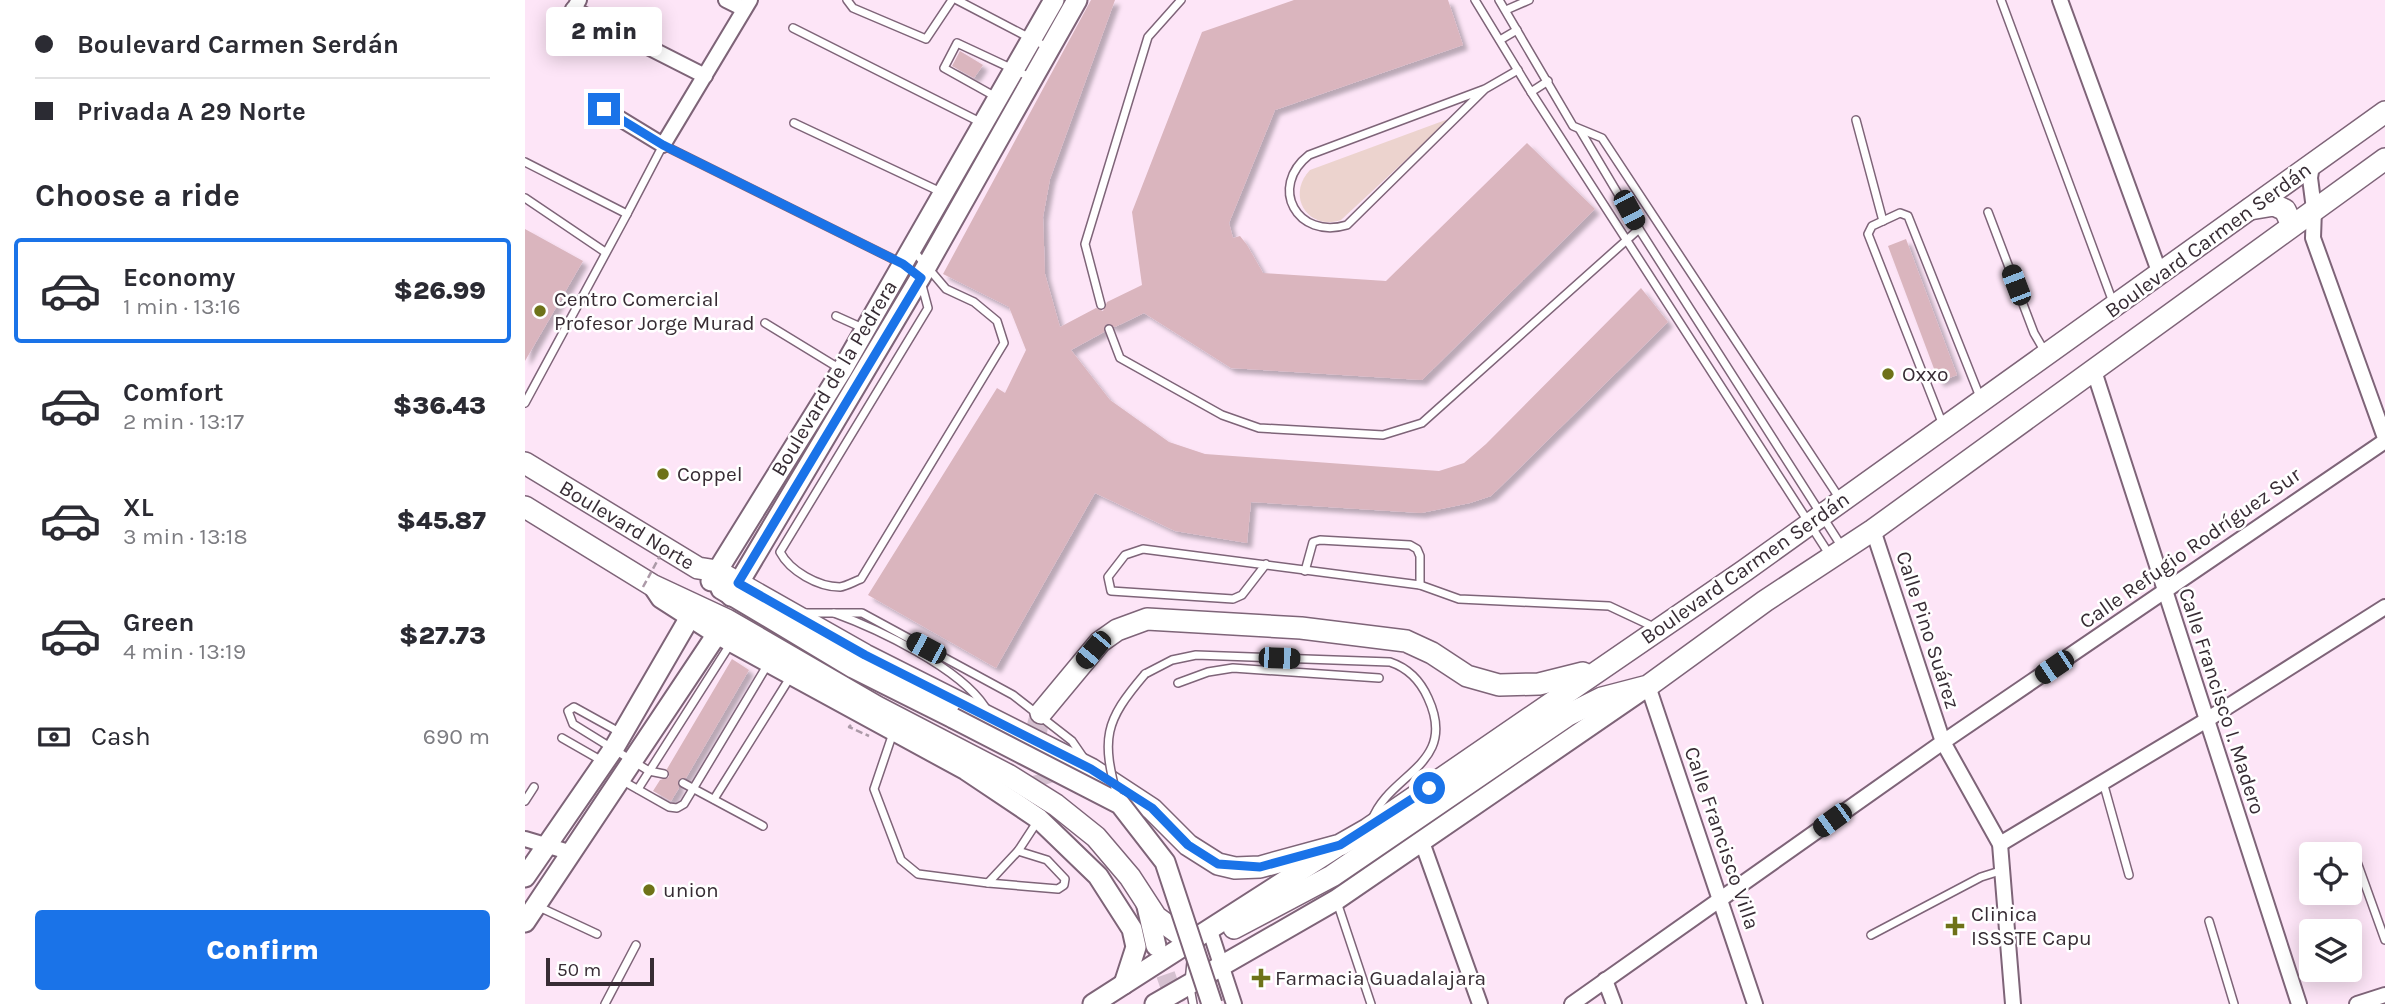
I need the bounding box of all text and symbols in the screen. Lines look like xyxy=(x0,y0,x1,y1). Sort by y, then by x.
callout: 2 min xyxy=(546,7,662,56)
text: 2 min xyxy=(571,18,637,45)
text: Boulevard Carmen Serdán xyxy=(77,29,399,60)
route end xyxy=(588,93,620,125)
text: Privada A 29 Norte xyxy=(77,96,306,127)
street label: Boulevard Carmen Serdán xyxy=(2100,157,2316,323)
text: Choose a ride xyxy=(35,177,240,214)
car xyxy=(1610,187,1649,233)
icon: car xyxy=(39,259,102,322)
text: Economy xyxy=(123,262,235,293)
car xyxy=(1999,262,2034,308)
text: $26.99 xyxy=(393,275,486,306)
street label: Boulevard de la Pedrera xyxy=(766,276,902,480)
place label: Centro Comercial Profesor Jorge Murad xyxy=(554,287,755,335)
text: 1 min · 13:16 xyxy=(123,293,241,320)
marker: Centro Comercial Profesor Jorge Murad xyxy=(532,303,548,319)
place label: Oxxo xyxy=(1902,362,1949,386)
marker: Oxxo xyxy=(1880,366,1896,382)
icon: car xyxy=(39,374,102,437)
text: Comfort xyxy=(123,377,224,408)
text: $36.43 xyxy=(393,390,486,421)
text: 2 min · 13:17 xyxy=(123,408,244,435)
place label: Coppel xyxy=(677,462,743,486)
street label: Calle Refugio Rodríguez Sur xyxy=(2075,462,2305,634)
marker: Coppel xyxy=(655,466,671,482)
street label: Boulevard Norte xyxy=(555,475,699,575)
street label: Boulevard Carmen Serdán xyxy=(1636,487,1854,649)
icon: car xyxy=(39,489,102,552)
text: XL xyxy=(123,492,154,523)
text: $45.87 xyxy=(396,505,486,536)
text: 3 min · 13:18 xyxy=(123,523,248,550)
street label: Calle Pino Suárez xyxy=(1891,548,1965,712)
street label: Calle Francisco I. Madero xyxy=(2174,585,2270,817)
icon: car xyxy=(39,604,102,667)
text: Green xyxy=(123,607,195,638)
text: $27.73 xyxy=(399,620,486,651)
car xyxy=(1072,627,1115,673)
car xyxy=(903,629,950,667)
text: 4 min · 13:19 xyxy=(123,638,246,665)
car xyxy=(1258,647,1301,669)
car xyxy=(2031,647,2078,687)
icon: cash xyxy=(35,718,73,756)
text: Cash xyxy=(91,721,151,752)
text: 690 m xyxy=(423,723,490,750)
street label: Calle Francisco Villa xyxy=(1679,744,1765,932)
route start xyxy=(1413,772,1445,804)
car xyxy=(1809,799,1856,841)
map controls xyxy=(2299,842,2362,982)
button: locate xyxy=(2299,842,2362,905)
place label: union xyxy=(663,878,719,902)
marker: union xyxy=(641,882,657,898)
place label: Clinica ISSSTE Capu xyxy=(1971,902,2092,950)
button: Confirm xyxy=(35,910,490,990)
marker: Clinica ISSSTE Capu xyxy=(1945,916,1965,936)
button: layers xyxy=(2299,919,2362,982)
scale bar xyxy=(546,955,655,987)
text: 50 m xyxy=(557,959,601,981)
place label: Farmacia Guadalajara xyxy=(1275,966,1486,990)
marker: Farmacia Guadalajara xyxy=(1253,970,1269,986)

